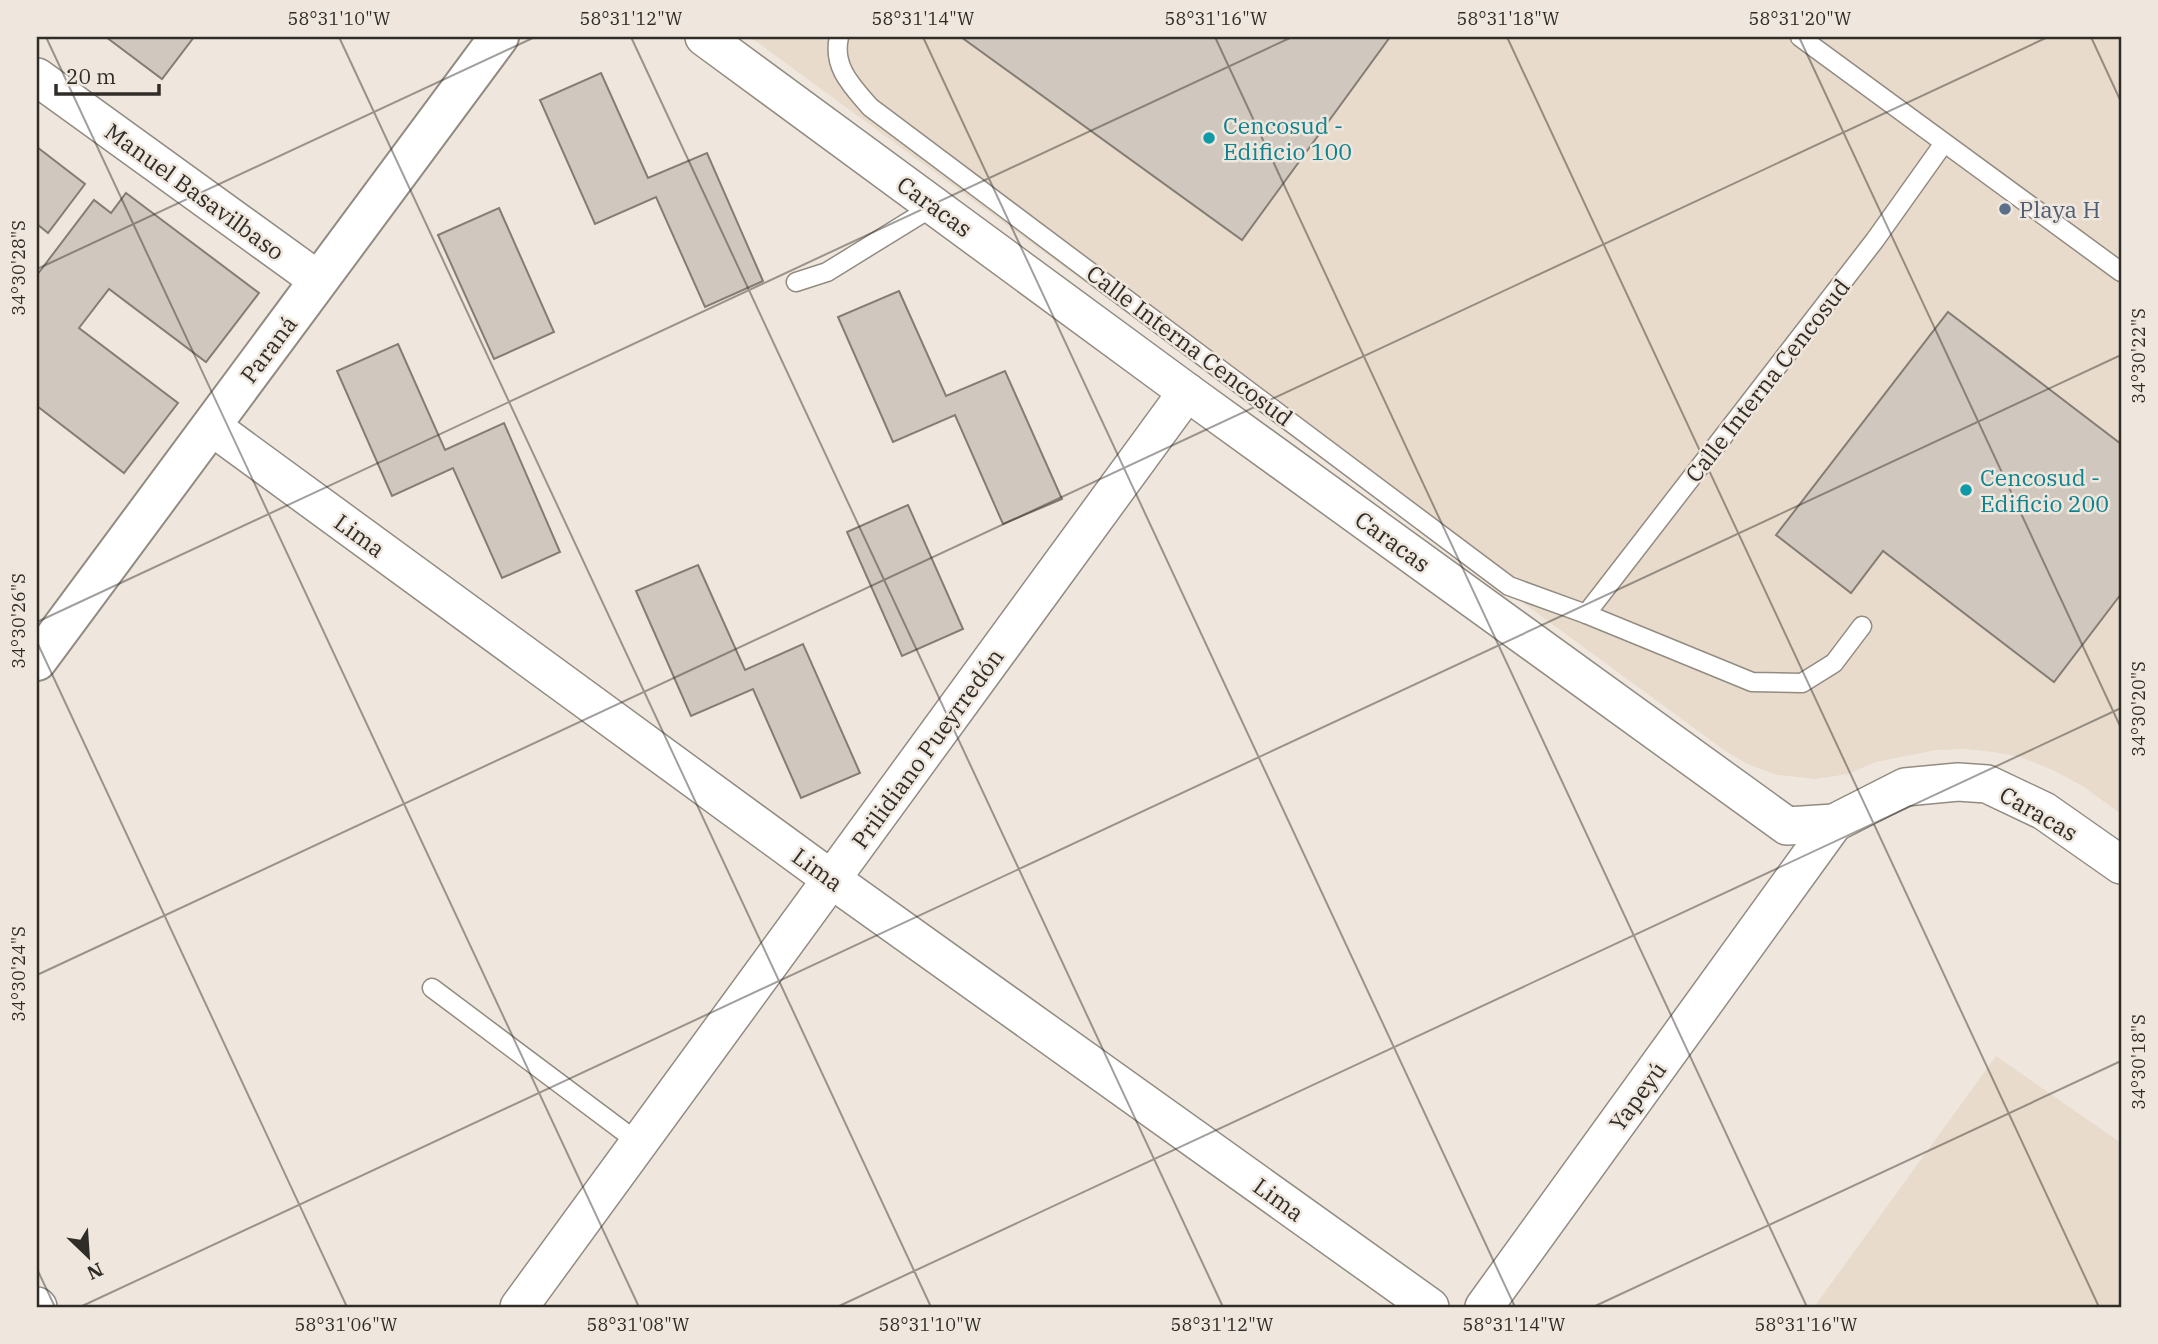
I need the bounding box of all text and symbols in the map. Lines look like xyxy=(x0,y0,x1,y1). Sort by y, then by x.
text: 58°31'10"W xyxy=(288,7,391,30)
text: 58°31'12"W xyxy=(580,7,683,30)
text: 58°31'14"W xyxy=(872,7,975,30)
text: 58°31'16"W xyxy=(1165,7,1268,30)
text: 58°31'18"W xyxy=(1457,7,1560,30)
text: 58°31'20"W xyxy=(1749,7,1852,30)
scale bar xyxy=(56,52,159,96)
text: 20 m xyxy=(66,62,116,90)
place label: Cencosud - Edificio 100 xyxy=(1223,110,1352,166)
street label: Manuel Basavilbaso xyxy=(99,116,291,266)
marker: Cencosud - Edificio 100 xyxy=(1201,130,1217,146)
street label: Caracas xyxy=(892,169,978,243)
place label: Playa H xyxy=(2019,194,2101,224)
marker: Playa H xyxy=(1997,201,2013,217)
text: 34°30'28"S xyxy=(7,220,30,316)
street label: Calle Interna Cencosud xyxy=(1081,258,1299,432)
street label: Calle Interna Cencosud xyxy=(1678,272,1856,488)
text: 34°30'22"S xyxy=(2127,308,2150,404)
street label: Paraná xyxy=(233,309,303,389)
place label: Cencosud - Edificio 200 xyxy=(1980,462,2109,518)
marker: Cencosud - Edificio 200 xyxy=(1958,482,1974,498)
street label: Caracas xyxy=(1350,504,1436,578)
street label: Lima xyxy=(329,507,391,563)
text: 34°30'26"S xyxy=(7,573,30,669)
street label: Prilidiano Pueyrredón xyxy=(844,642,1010,854)
text: 34°30'20"S xyxy=(2127,661,2150,757)
street label: Caracas xyxy=(1994,779,2084,847)
street label: Lima xyxy=(787,841,849,897)
text: 34°30'24"S xyxy=(7,926,30,1022)
text: 34°30'18"S xyxy=(2127,1014,2150,1110)
street label: Yapeyú xyxy=(1602,1055,1672,1137)
street label: Lima xyxy=(1248,1171,1310,1227)
north arrow xyxy=(52,1222,122,1292)
text: N xyxy=(83,1257,107,1285)
text: 58°31'06"W xyxy=(295,1313,398,1336)
text: 58°31'08"W xyxy=(587,1313,690,1336)
text: 58°31'10"W xyxy=(879,1313,982,1336)
text: 58°31'12"W xyxy=(1171,1313,1274,1336)
text: 58°31'14"W xyxy=(1463,1313,1566,1336)
text: 58°31'16"W xyxy=(1755,1313,1858,1336)

